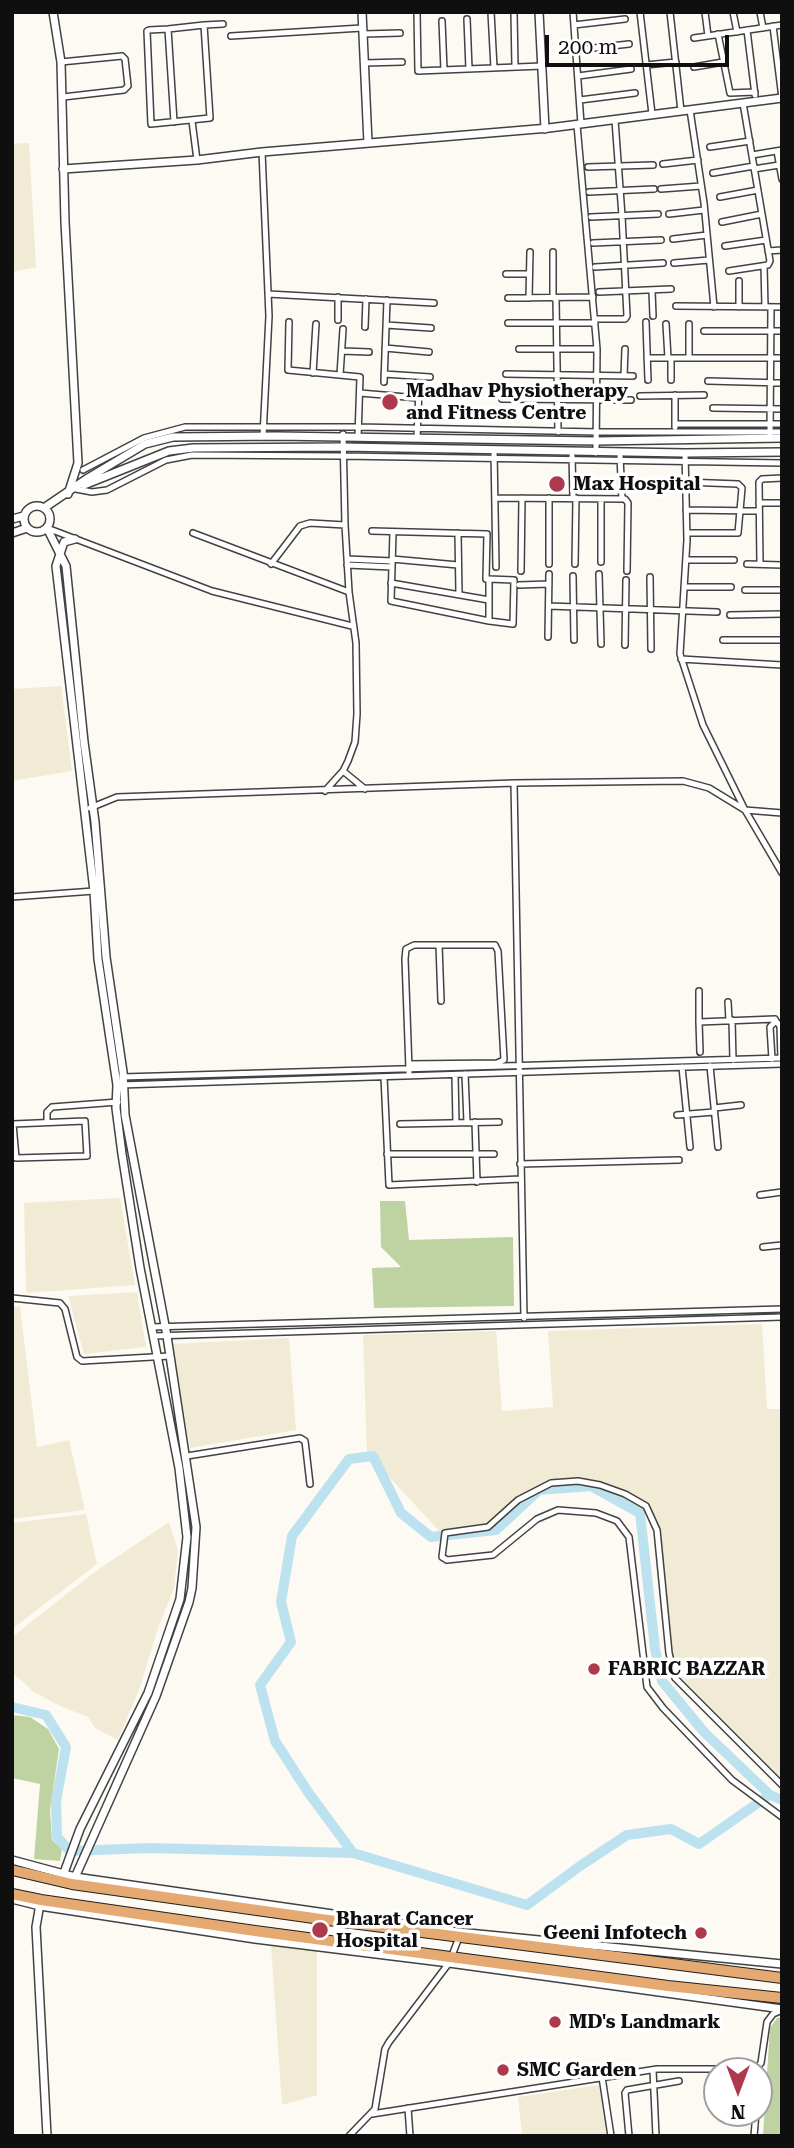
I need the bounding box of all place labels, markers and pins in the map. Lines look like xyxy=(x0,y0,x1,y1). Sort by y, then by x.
place label: Madhav Physiotherapy and Fitness Centre xyxy=(406,380,628,424)
marker: Madhav Physiotherapy and Fitness Centre xyxy=(380,392,400,412)
place label: Max Hospital xyxy=(573,473,701,495)
marker: Max Hospital xyxy=(547,474,567,494)
place label: FABRIC BAZZAR xyxy=(608,1658,765,1680)
marker: FABRIC BAZZAR xyxy=(586,1661,602,1677)
place label: Bharat Cancer Hospital xyxy=(336,1908,473,1952)
marker: Bharat Cancer Hospital xyxy=(310,1920,330,1940)
place label: Geeni Infotech xyxy=(543,1922,687,1944)
marker: Geeni Infotech xyxy=(693,1925,709,1941)
place label: MD's Landmark xyxy=(569,2011,720,2033)
marker: MD's Landmark xyxy=(547,2014,563,2030)
place label: SMC Garden xyxy=(517,2059,637,2081)
marker: SMC Garden xyxy=(495,2062,511,2078)

